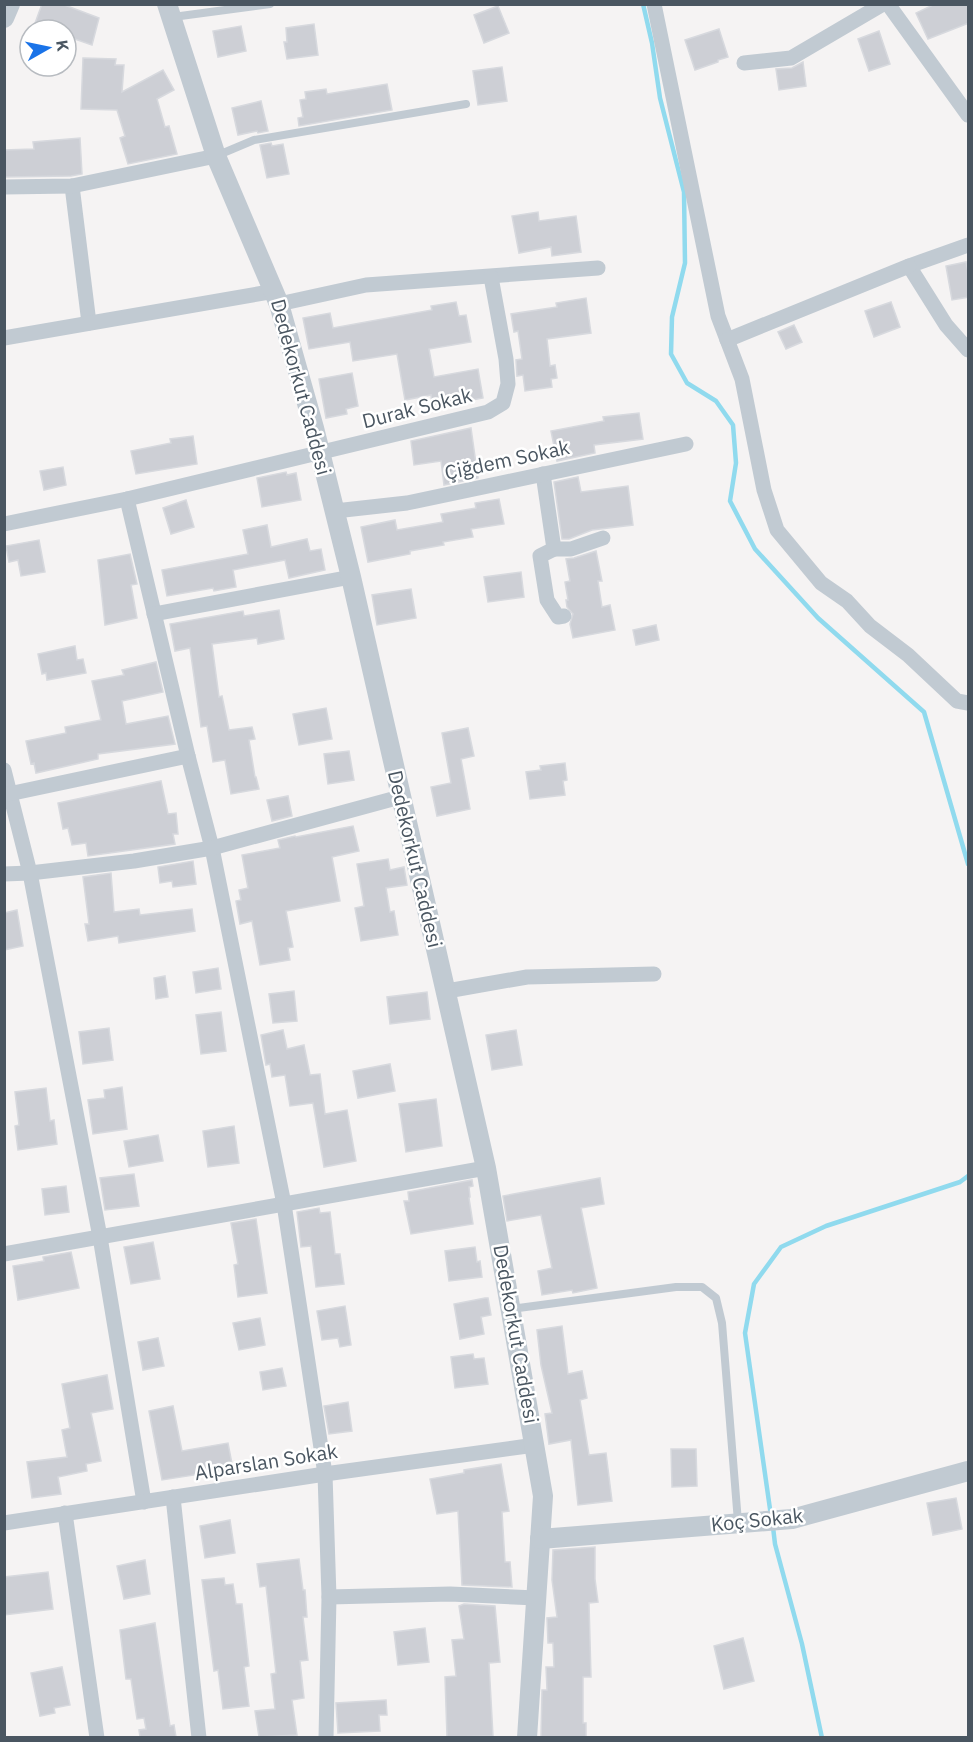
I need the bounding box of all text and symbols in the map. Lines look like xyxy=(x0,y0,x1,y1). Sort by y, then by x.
north arrow xyxy=(18,18,78,78)
text: K xyxy=(52,39,74,53)
street label: Dedekorkut Caddesi xyxy=(265,296,338,478)
street label: Durak Sokak xyxy=(359,381,475,434)
street label: Çiğdem Sokak xyxy=(442,433,572,486)
street label: Dedekorkut Caddesi xyxy=(382,768,449,950)
street label: Dedekorkut Caddesi xyxy=(487,1242,546,1425)
street label: Alparslan Sokak xyxy=(193,1437,340,1486)
street label: Koç Sokak xyxy=(709,1501,805,1538)

